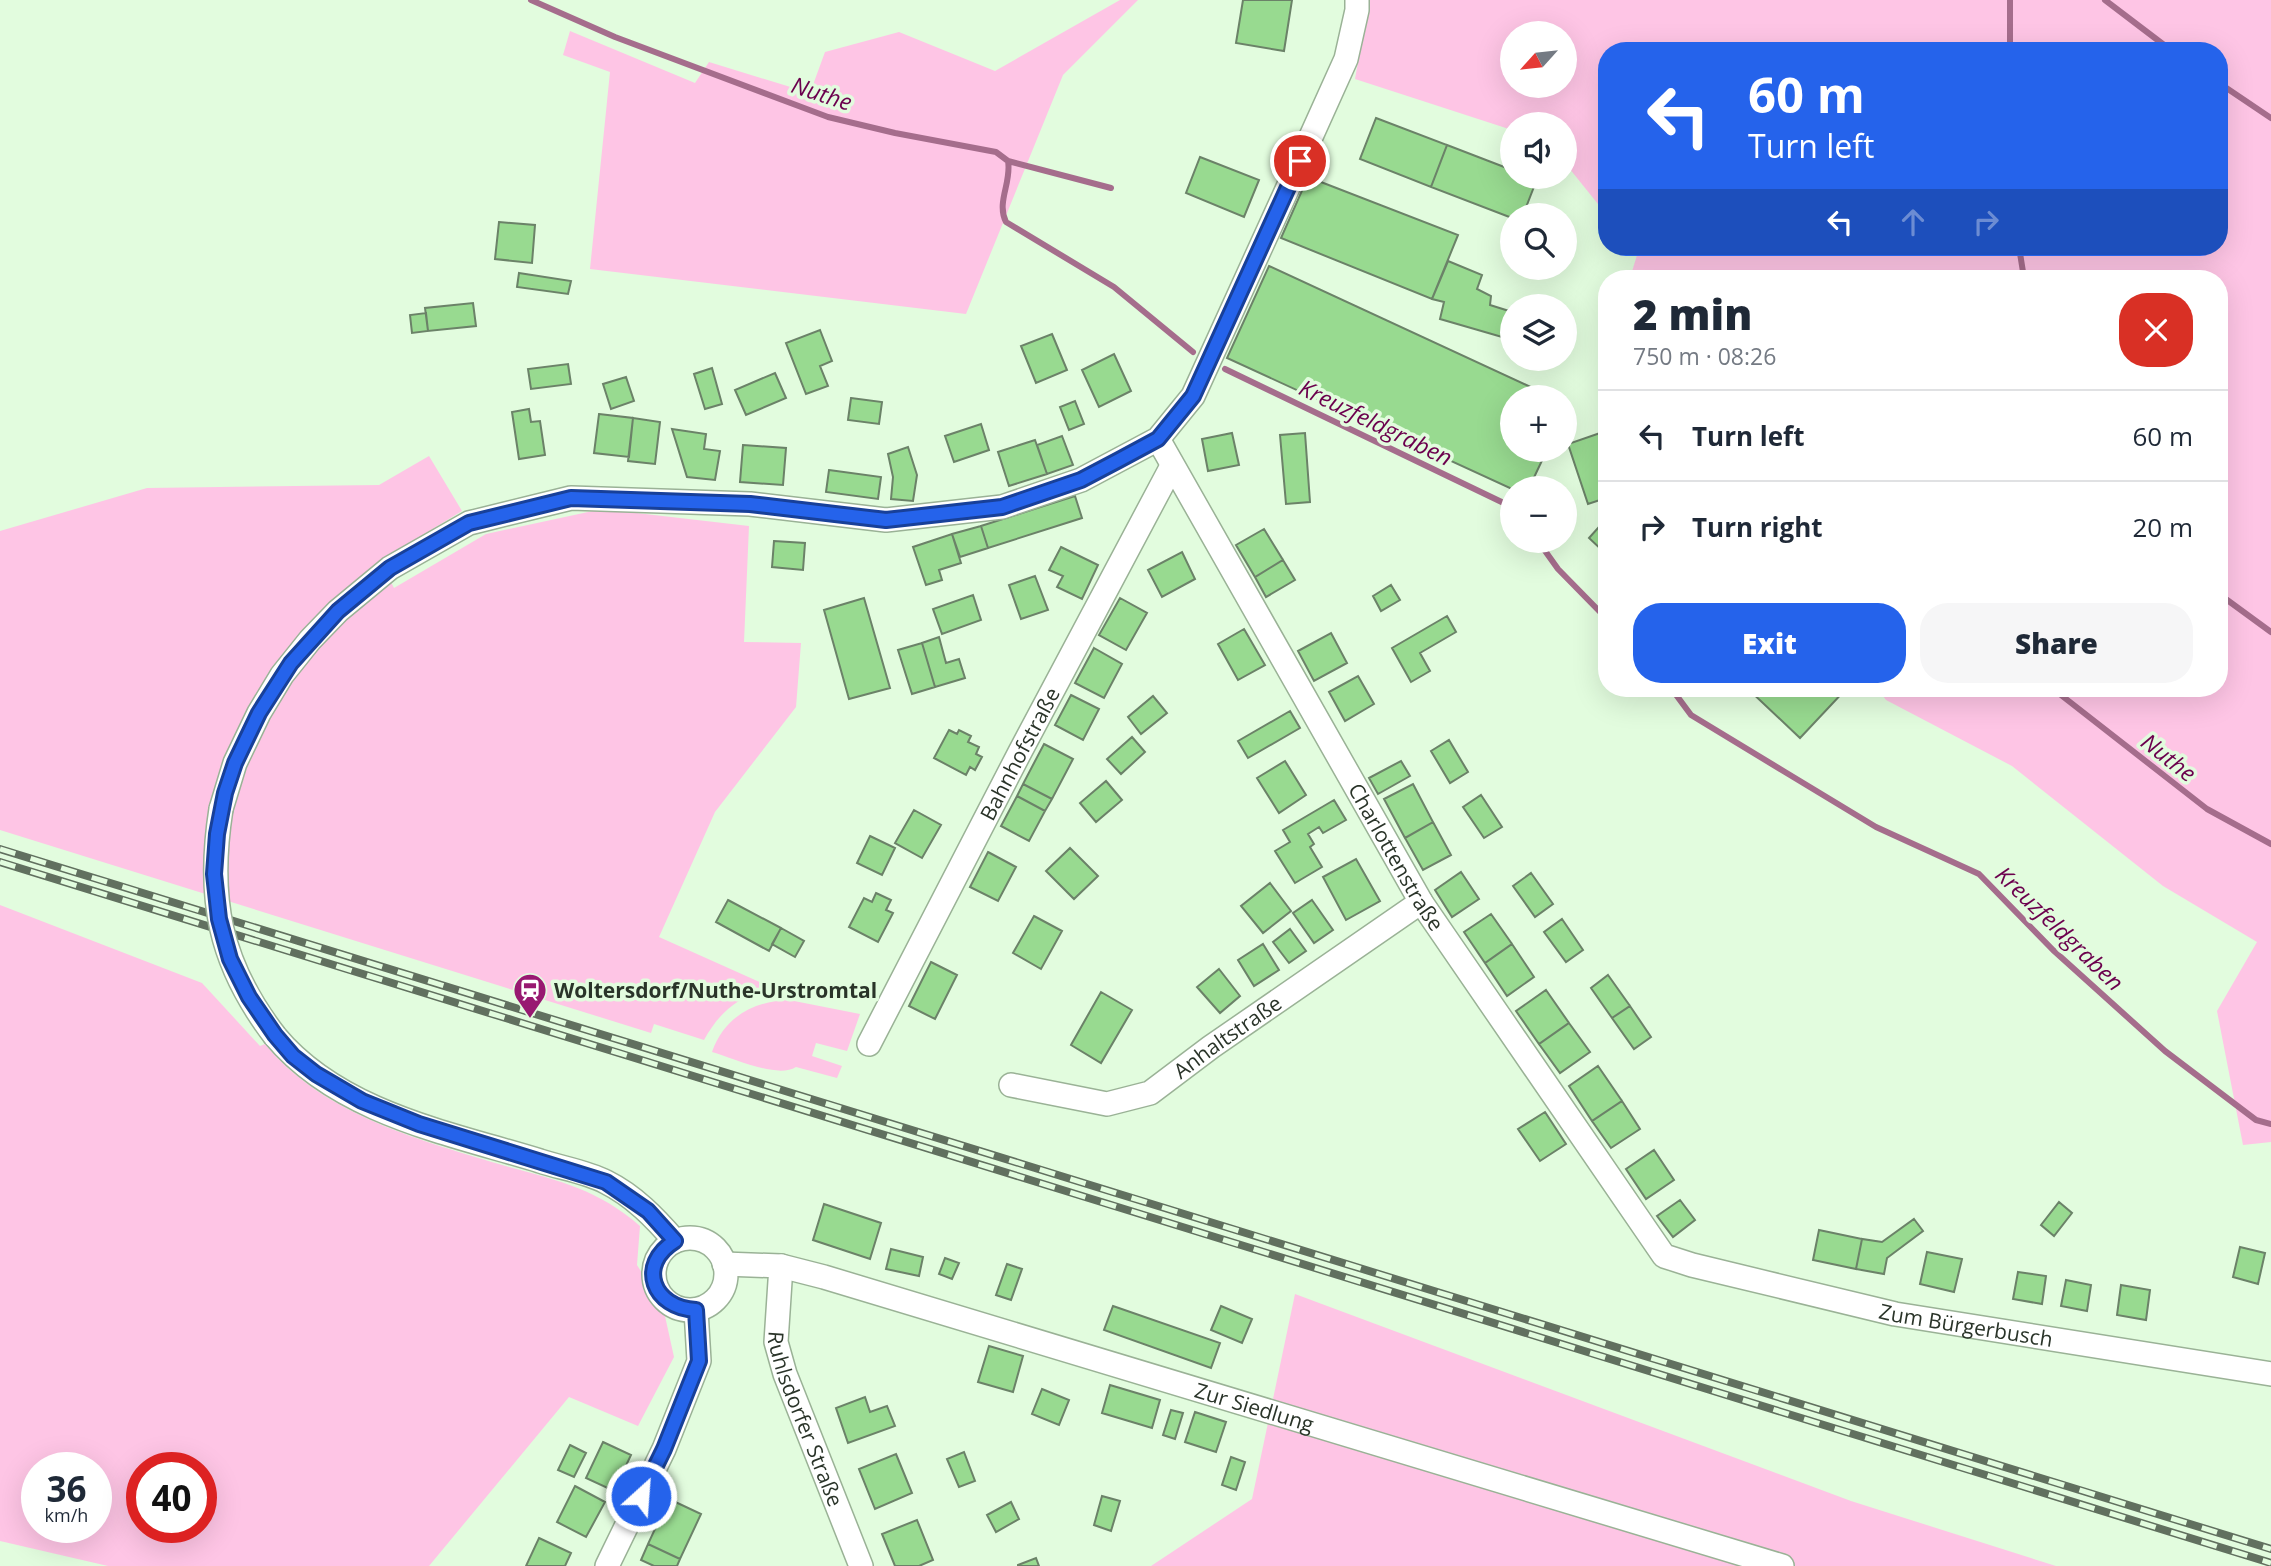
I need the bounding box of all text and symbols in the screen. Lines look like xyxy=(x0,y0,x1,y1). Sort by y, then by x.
north arrow xyxy=(1500,21,1577,98)
map controls xyxy=(1500,21,1577,553)
text: 60 m xyxy=(1748,61,1865,127)
water label: Nuthe xyxy=(788,68,856,118)
icon: left xyxy=(1633,70,1724,161)
button: sound xyxy=(1500,112,1577,189)
text: Turn left xyxy=(1748,124,1874,167)
pin xyxy=(1270,131,1330,191)
icon: arrive xyxy=(1281,142,1319,180)
button: search xyxy=(1500,203,1577,280)
icon: left xyxy=(1821,203,1859,241)
icon: ahead xyxy=(1894,203,1932,241)
icon: right xyxy=(1967,203,2005,241)
text: 2 min xyxy=(1633,285,1752,342)
button: close xyxy=(2119,293,2193,367)
button: layers xyxy=(1500,294,1577,371)
text: 750 m · 08:26 xyxy=(1633,340,1776,372)
water label: Kreuzfeldgraben xyxy=(1294,371,1458,473)
button: + xyxy=(1500,385,1577,462)
icon: left xyxy=(1633,417,1671,455)
text: Turn left xyxy=(1692,418,1804,454)
text: 60 m xyxy=(2132,418,2193,454)
button: − xyxy=(1500,476,1577,553)
icon: right xyxy=(1633,508,1671,546)
text: Turn right xyxy=(1692,509,1823,545)
text: 20 m xyxy=(2132,509,2193,545)
button: Exit xyxy=(1633,603,1906,683)
button: Share xyxy=(1920,603,2193,683)
street label: Bahnhofstraße xyxy=(973,682,1066,825)
water label: Nuthe xyxy=(2135,725,2203,789)
street label: Charlottenstraße xyxy=(1342,778,1451,936)
water label: Kreuzfeldgraben xyxy=(1989,859,2131,997)
station icon: Woltersdorf/Nuthe-Urstromtal xyxy=(511,971,549,1020)
place label: Woltersdorf/Nuthe-Urstromtal xyxy=(554,976,877,1004)
street label: Anhaltstraße xyxy=(1168,989,1287,1085)
street label: Zum Bürgerbusch xyxy=(1876,1297,2055,1353)
street label: Ruhlsdorfer Straße xyxy=(762,1330,850,1510)
street label: Zur Siedlung xyxy=(1192,1376,1317,1438)
speed limit sign: 40 xyxy=(126,1452,217,1543)
position arrow xyxy=(604,1459,678,1533)
text: 36 xyxy=(46,1465,87,1512)
text: km/h xyxy=(45,1503,88,1527)

